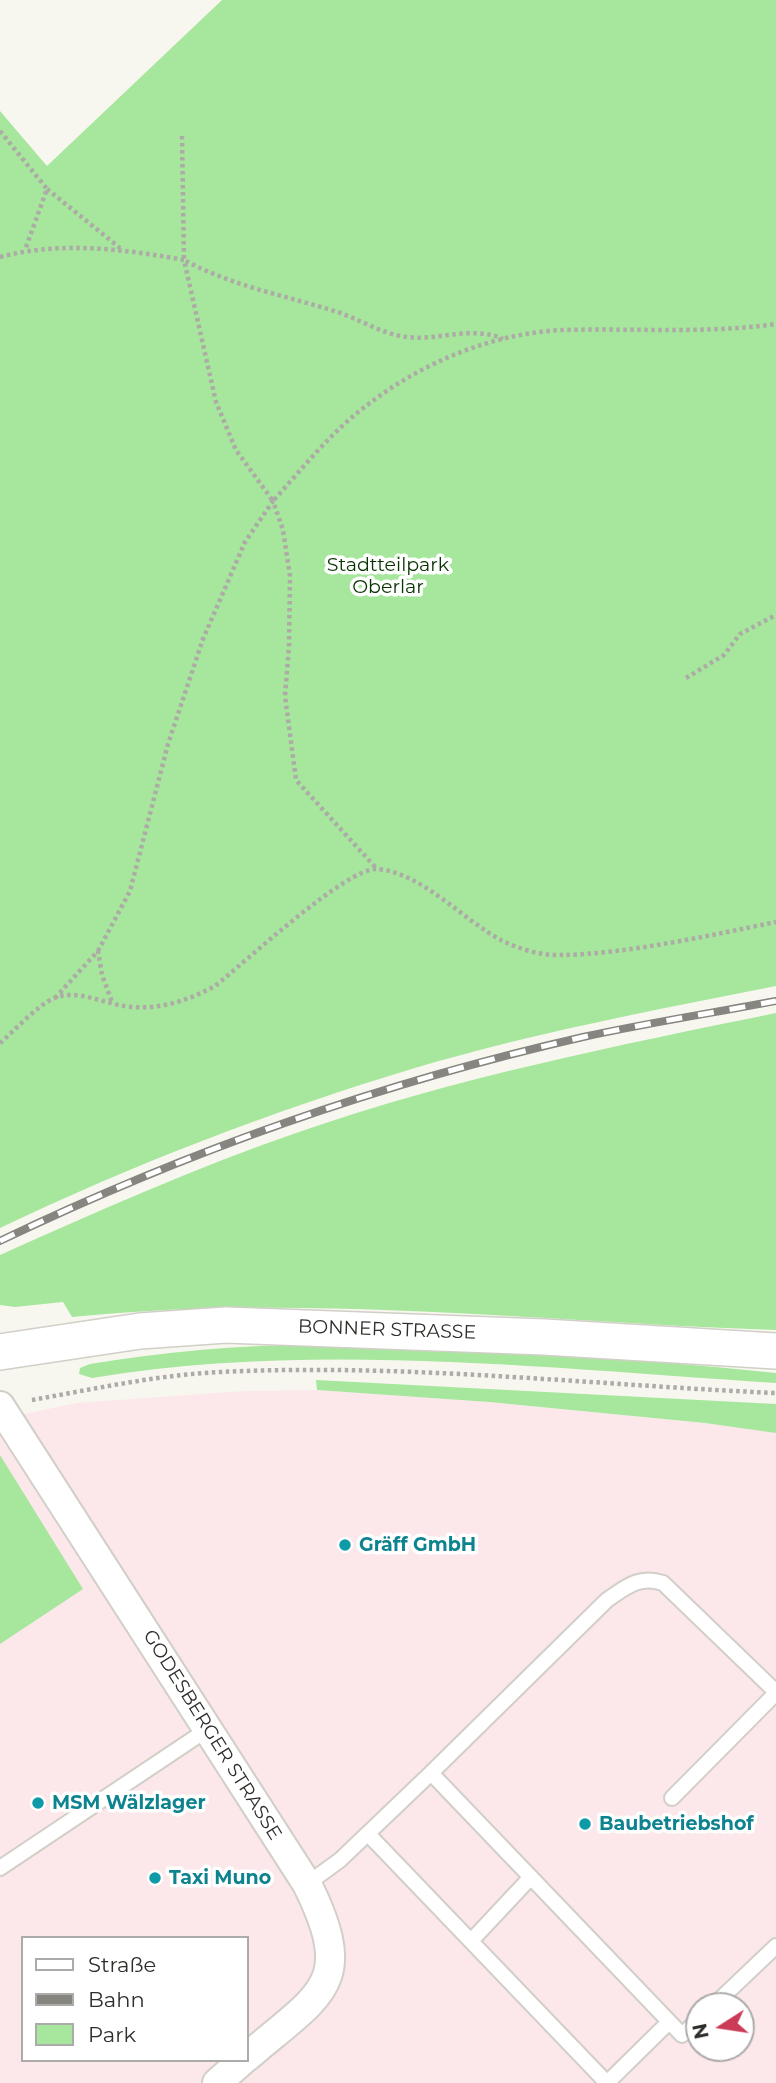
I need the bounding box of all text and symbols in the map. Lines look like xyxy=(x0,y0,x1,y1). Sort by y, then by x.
park label: Stadtteilpark Oberlar xyxy=(327,554,449,598)
street label: BONNER STRASSE xyxy=(297,1315,477,1345)
place label: Gräff GmbH xyxy=(359,1534,476,1556)
marker: Gräff GmbH xyxy=(337,1537,353,1553)
street label: GODESBERGER STRASSE xyxy=(138,1626,286,1844)
place label: MSM Wälzlager xyxy=(52,1792,206,1814)
marker: MSM Wälzlager xyxy=(30,1795,46,1811)
place label: Baubetriebshof xyxy=(599,1813,754,1835)
marker: Baubetriebshof xyxy=(577,1816,593,1832)
place label: Taxi Muno xyxy=(169,1867,271,1889)
marker: Taxi Muno xyxy=(147,1870,163,1886)
legend xyxy=(21,1936,248,2062)
text: Straße xyxy=(88,1952,156,1977)
text: Bahn xyxy=(88,1987,145,2012)
north arrow xyxy=(685,1992,755,2062)
text: N xyxy=(688,2021,714,2041)
text: Park xyxy=(88,2022,136,2047)

